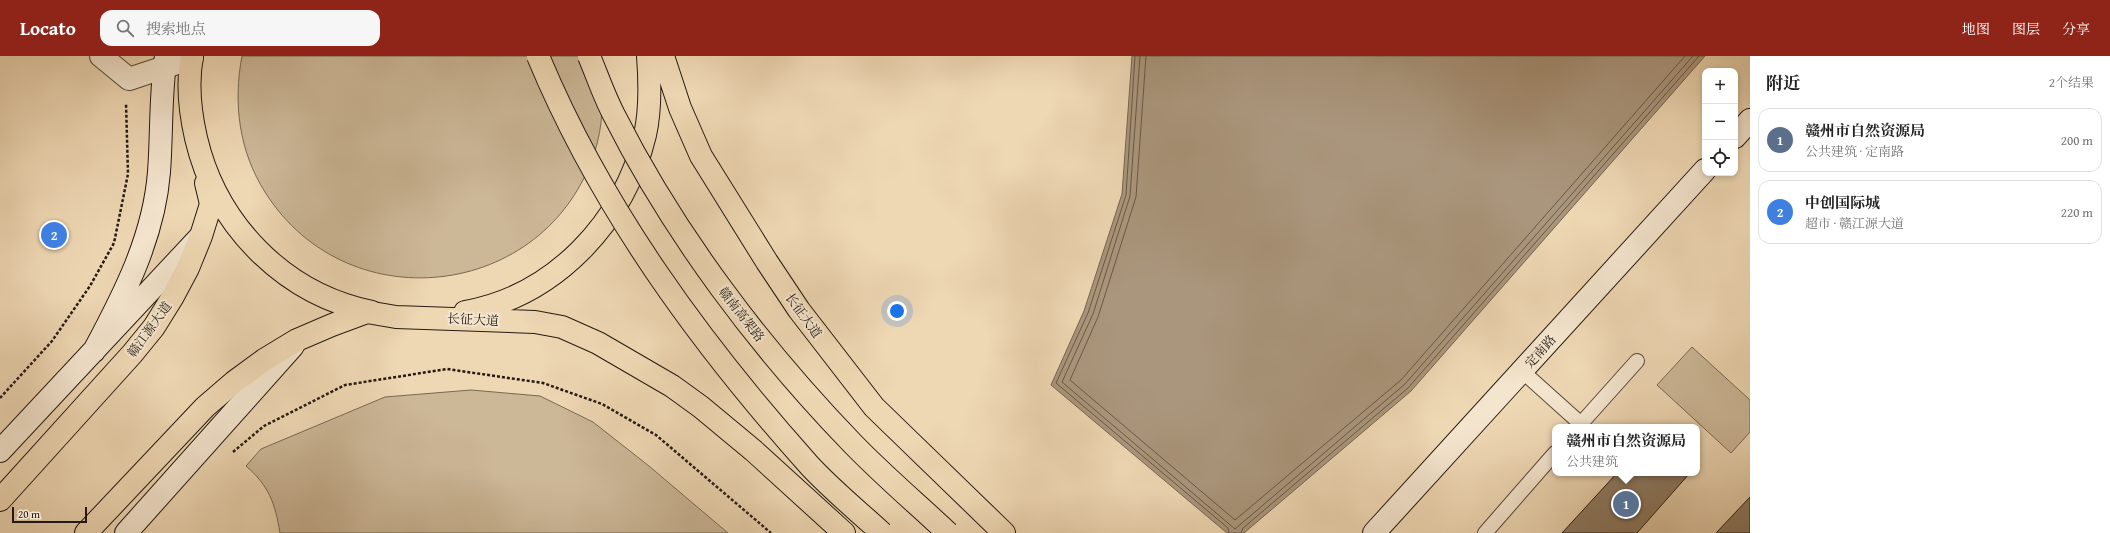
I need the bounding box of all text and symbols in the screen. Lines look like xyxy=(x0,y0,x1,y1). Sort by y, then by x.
search box xyxy=(100,10,380,46)
text: Locato xyxy=(20,14,76,42)
icon: search xyxy=(114,17,136,39)
text: 搜索地点 xyxy=(146,18,206,39)
text: 地图 xyxy=(1962,19,1990,39)
text: 图层 xyxy=(2012,19,2040,39)
text: 分享 xyxy=(2062,19,2090,39)
map controls xyxy=(1702,68,1738,176)
button: + xyxy=(1702,68,1738,104)
text: 附近 xyxy=(1766,70,1800,95)
text: 2个结果 xyxy=(2049,73,2094,92)
button: − xyxy=(1702,104,1738,140)
text: 赣州市自然资源局 xyxy=(1805,120,1925,141)
text: 1 xyxy=(1777,131,1783,150)
text: 200 m xyxy=(2061,131,2093,150)
button: locate xyxy=(1702,140,1738,176)
text: 公共建筑 · 定南路 xyxy=(1805,142,1904,161)
text: 中创国际城 xyxy=(1805,192,1880,213)
text: 2 xyxy=(1777,203,1783,222)
text: 220 m xyxy=(2061,203,2093,222)
text: 超市 · 赣江源大道 xyxy=(1805,214,1904,233)
pin: 2 xyxy=(41,220,67,250)
street label: 赣南高架路 xyxy=(714,283,769,346)
street label: 长征大道 xyxy=(781,289,827,342)
street label: 赣江源大道 xyxy=(123,297,176,361)
your location xyxy=(887,301,907,321)
street label: 长征大道 xyxy=(447,309,499,330)
street label: 定南路 xyxy=(1520,330,1560,372)
popup xyxy=(1552,424,1700,476)
text: 赣州市自然资源局 xyxy=(1566,430,1686,451)
text: 公共建筑 xyxy=(1566,452,1618,471)
pin: 1 xyxy=(1613,489,1639,519)
scale bar xyxy=(12,505,87,524)
text: 20 m xyxy=(18,506,40,522)

